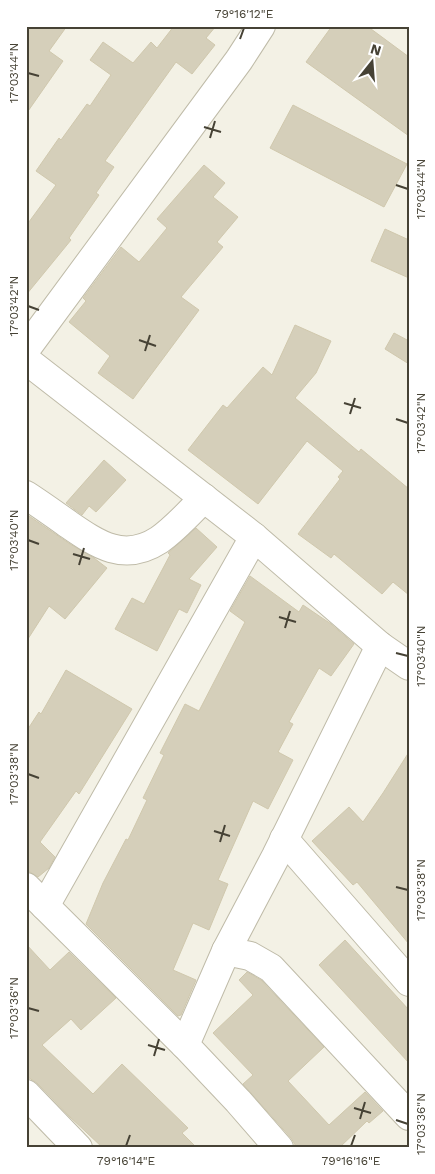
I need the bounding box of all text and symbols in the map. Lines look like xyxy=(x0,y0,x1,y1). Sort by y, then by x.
text: 79°16'12"E xyxy=(215,7,274,21)
north arrow xyxy=(348,38,398,88)
text: N xyxy=(369,40,383,59)
text: 17°03'44"N xyxy=(7,43,21,103)
text: 17°03'44"N xyxy=(414,159,428,219)
text: 17°03'42"N xyxy=(7,276,21,336)
text: 17°03'42"N xyxy=(414,393,428,453)
text: 17°03'40"N xyxy=(7,509,21,571)
text: 17°03'40"N xyxy=(414,625,428,687)
text: 17°03'38"N xyxy=(7,743,21,805)
text: 17°03'38"N xyxy=(414,859,428,921)
text: 17°03'36"N xyxy=(7,977,21,1039)
text: 17°03'36"N xyxy=(414,1093,428,1155)
text: 79°16'14"E xyxy=(97,1154,156,1168)
text: 79°16'16"E xyxy=(322,1154,381,1168)

